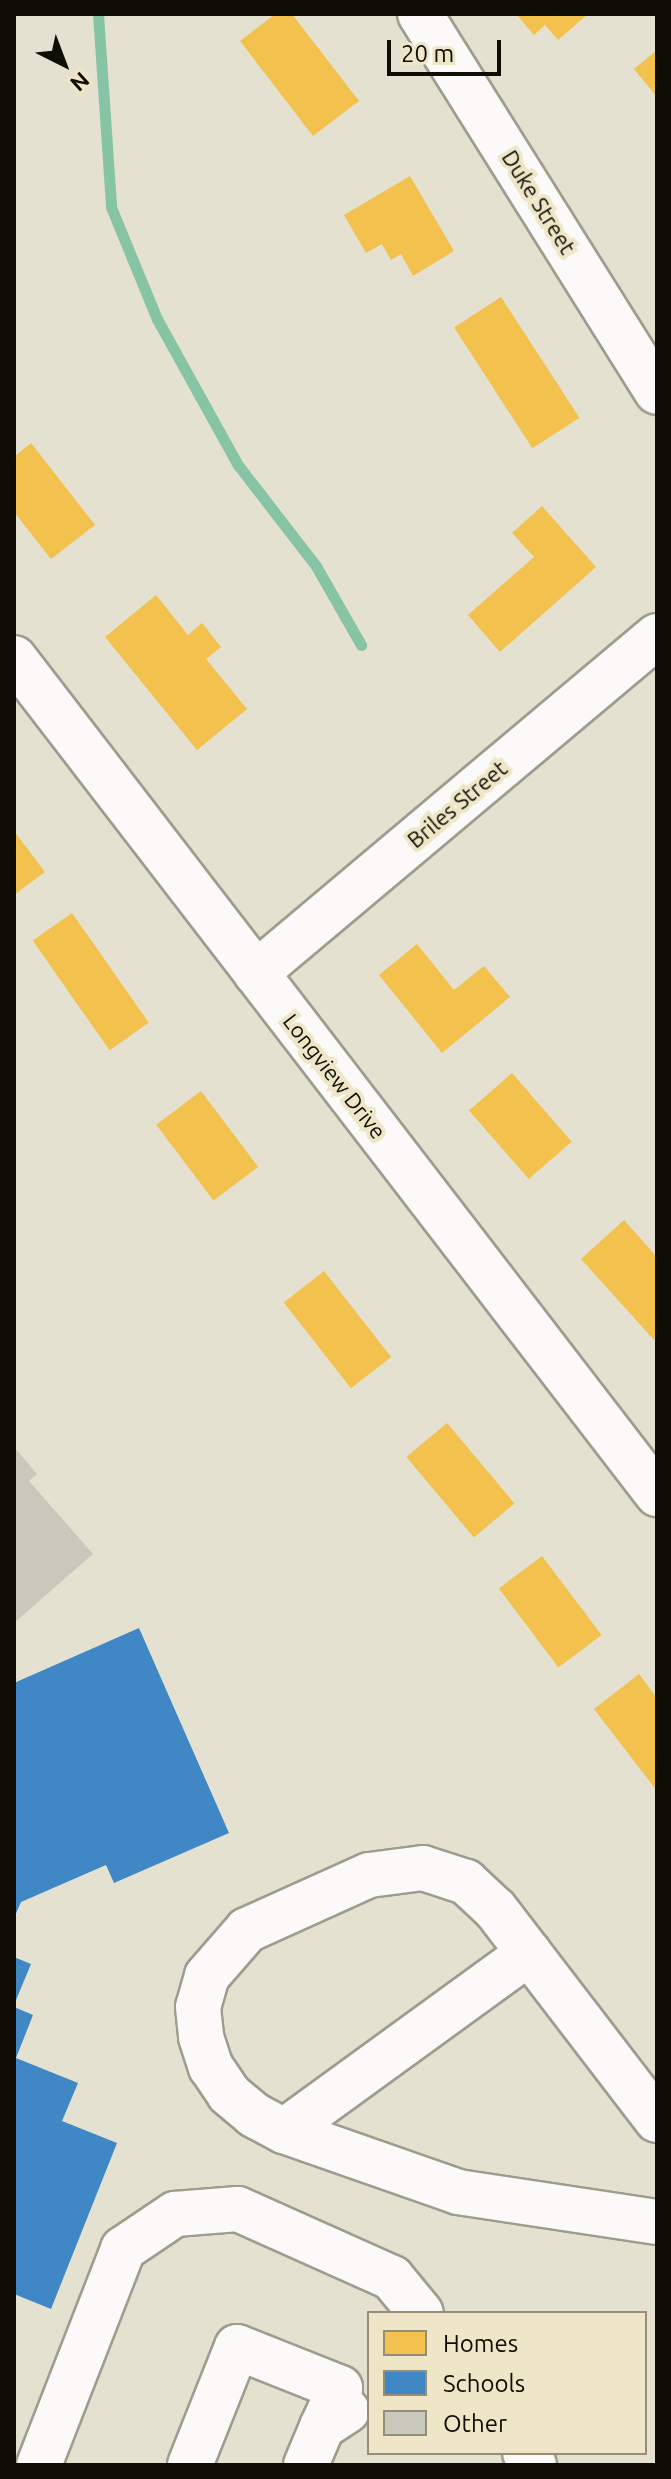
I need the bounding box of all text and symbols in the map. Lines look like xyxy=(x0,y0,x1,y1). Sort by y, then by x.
north arrow xyxy=(24,24,104,104)
scale bar xyxy=(391,24,505,74)
text: 20 m xyxy=(401,40,454,67)
text: N xyxy=(66,67,95,97)
street label: Duke Street xyxy=(497,145,581,259)
street label: Briles Street xyxy=(402,755,512,853)
street label: Longview Drive xyxy=(278,1008,392,1144)
legend xyxy=(367,2311,647,2455)
text: Homes xyxy=(443,2330,518,2357)
text: Schools xyxy=(443,2370,525,2397)
text: Other xyxy=(443,2410,507,2437)

